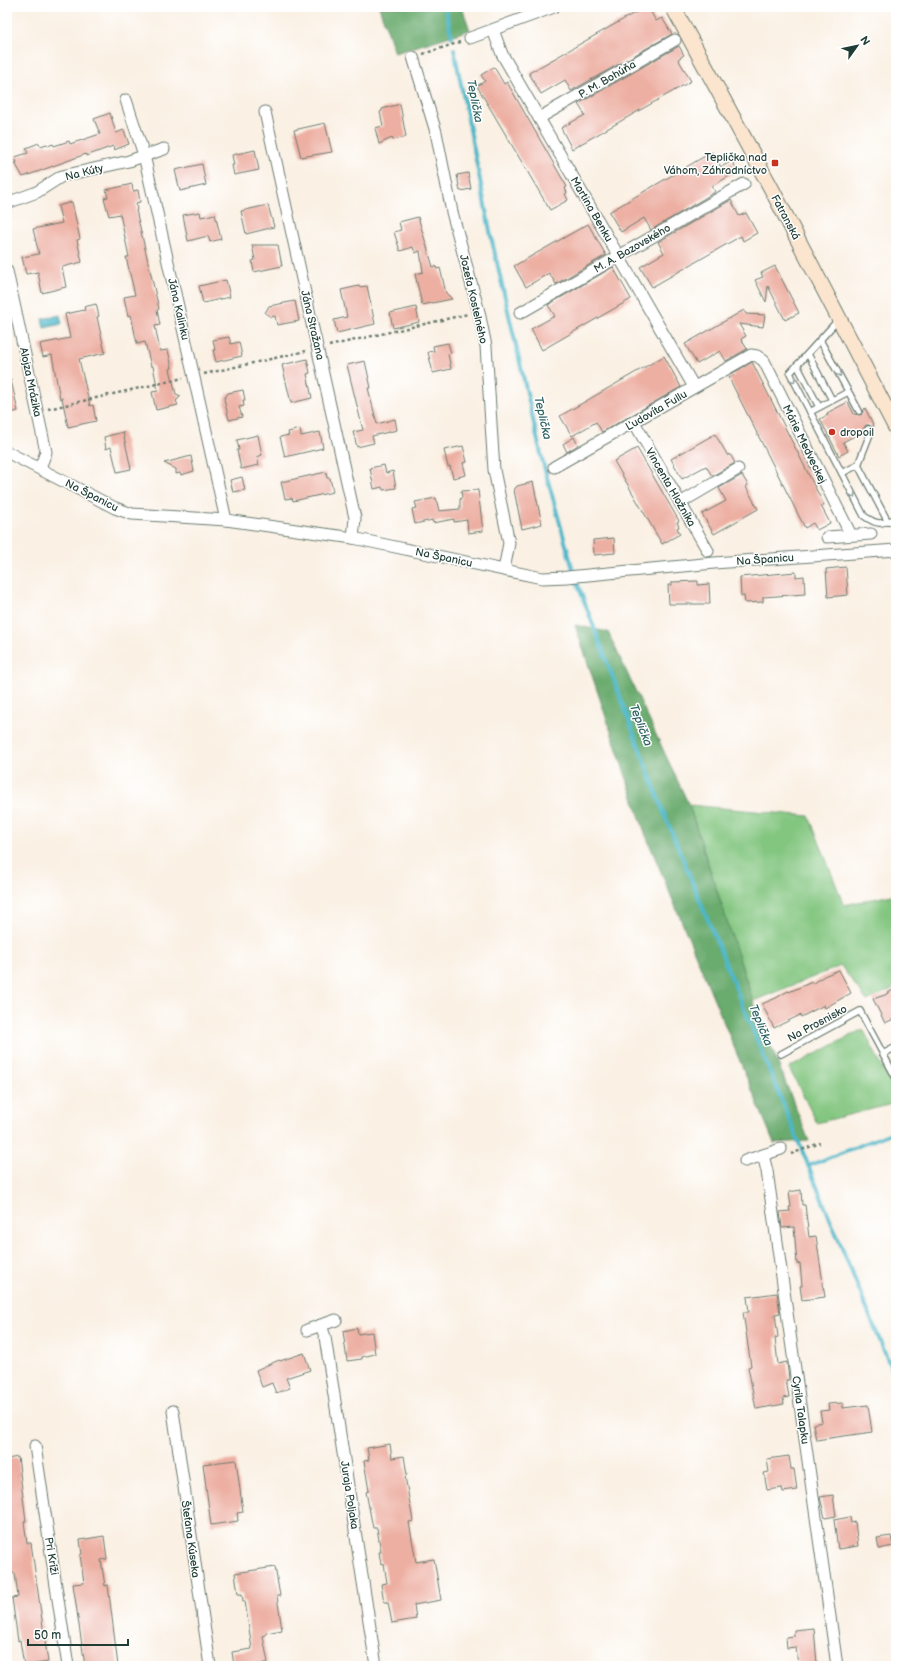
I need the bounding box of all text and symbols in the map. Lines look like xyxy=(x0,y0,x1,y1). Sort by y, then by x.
north arrow xyxy=(837,26,877,66)
text: N xyxy=(857,34,873,48)
street label: P. M. Bohúňa xyxy=(576,58,638,101)
water label: Teplička xyxy=(463,78,486,124)
place label: Teplička nad Váhom, Záhradníctvo xyxy=(664,151,767,177)
marker: Teplička nad Váhom, Záhradníctvo xyxy=(770,158,780,168)
street label: Na Kúty xyxy=(64,161,105,183)
street label: Martina Benku xyxy=(568,174,615,244)
street label: Fatranská xyxy=(768,193,803,242)
street label: M. A. Bazovského xyxy=(592,221,673,276)
street label: Jozefa Kostelného xyxy=(457,253,490,345)
street label: Jána Kalinku xyxy=(165,277,192,341)
street label: Jána Stražana xyxy=(298,289,327,361)
street label: Alojza Mrázika xyxy=(17,346,44,418)
one-way arrow xyxy=(834,370,842,377)
one-way arrow xyxy=(788,376,796,383)
street label: Ľudovíta Fullu xyxy=(623,388,689,433)
water label: Teplička xyxy=(530,395,555,441)
street label: Márie Medveckej xyxy=(780,403,829,486)
place label: dropoil xyxy=(840,426,874,439)
marker: dropoil xyxy=(827,427,837,437)
street label: Vincenta Hložníka xyxy=(643,446,698,529)
street label: Na Španicu xyxy=(63,476,121,514)
one-way arrow xyxy=(848,491,856,498)
street label: Na Španicu xyxy=(414,544,474,570)
street label: Na Španicu xyxy=(736,550,794,568)
water label: Teplička xyxy=(626,702,655,748)
water label: Teplička xyxy=(745,1002,776,1048)
street label: Na Prosnisko xyxy=(785,1002,849,1045)
street label: Cyrila Talapku xyxy=(789,1375,812,1445)
street label: Juraja Poljaka xyxy=(338,1460,361,1530)
street label: Štefana Kúseka xyxy=(179,1499,203,1579)
street label: Pri Kríži xyxy=(42,1536,61,1576)
scale bar xyxy=(28,1621,128,1647)
text: 50 m xyxy=(34,1628,61,1643)

